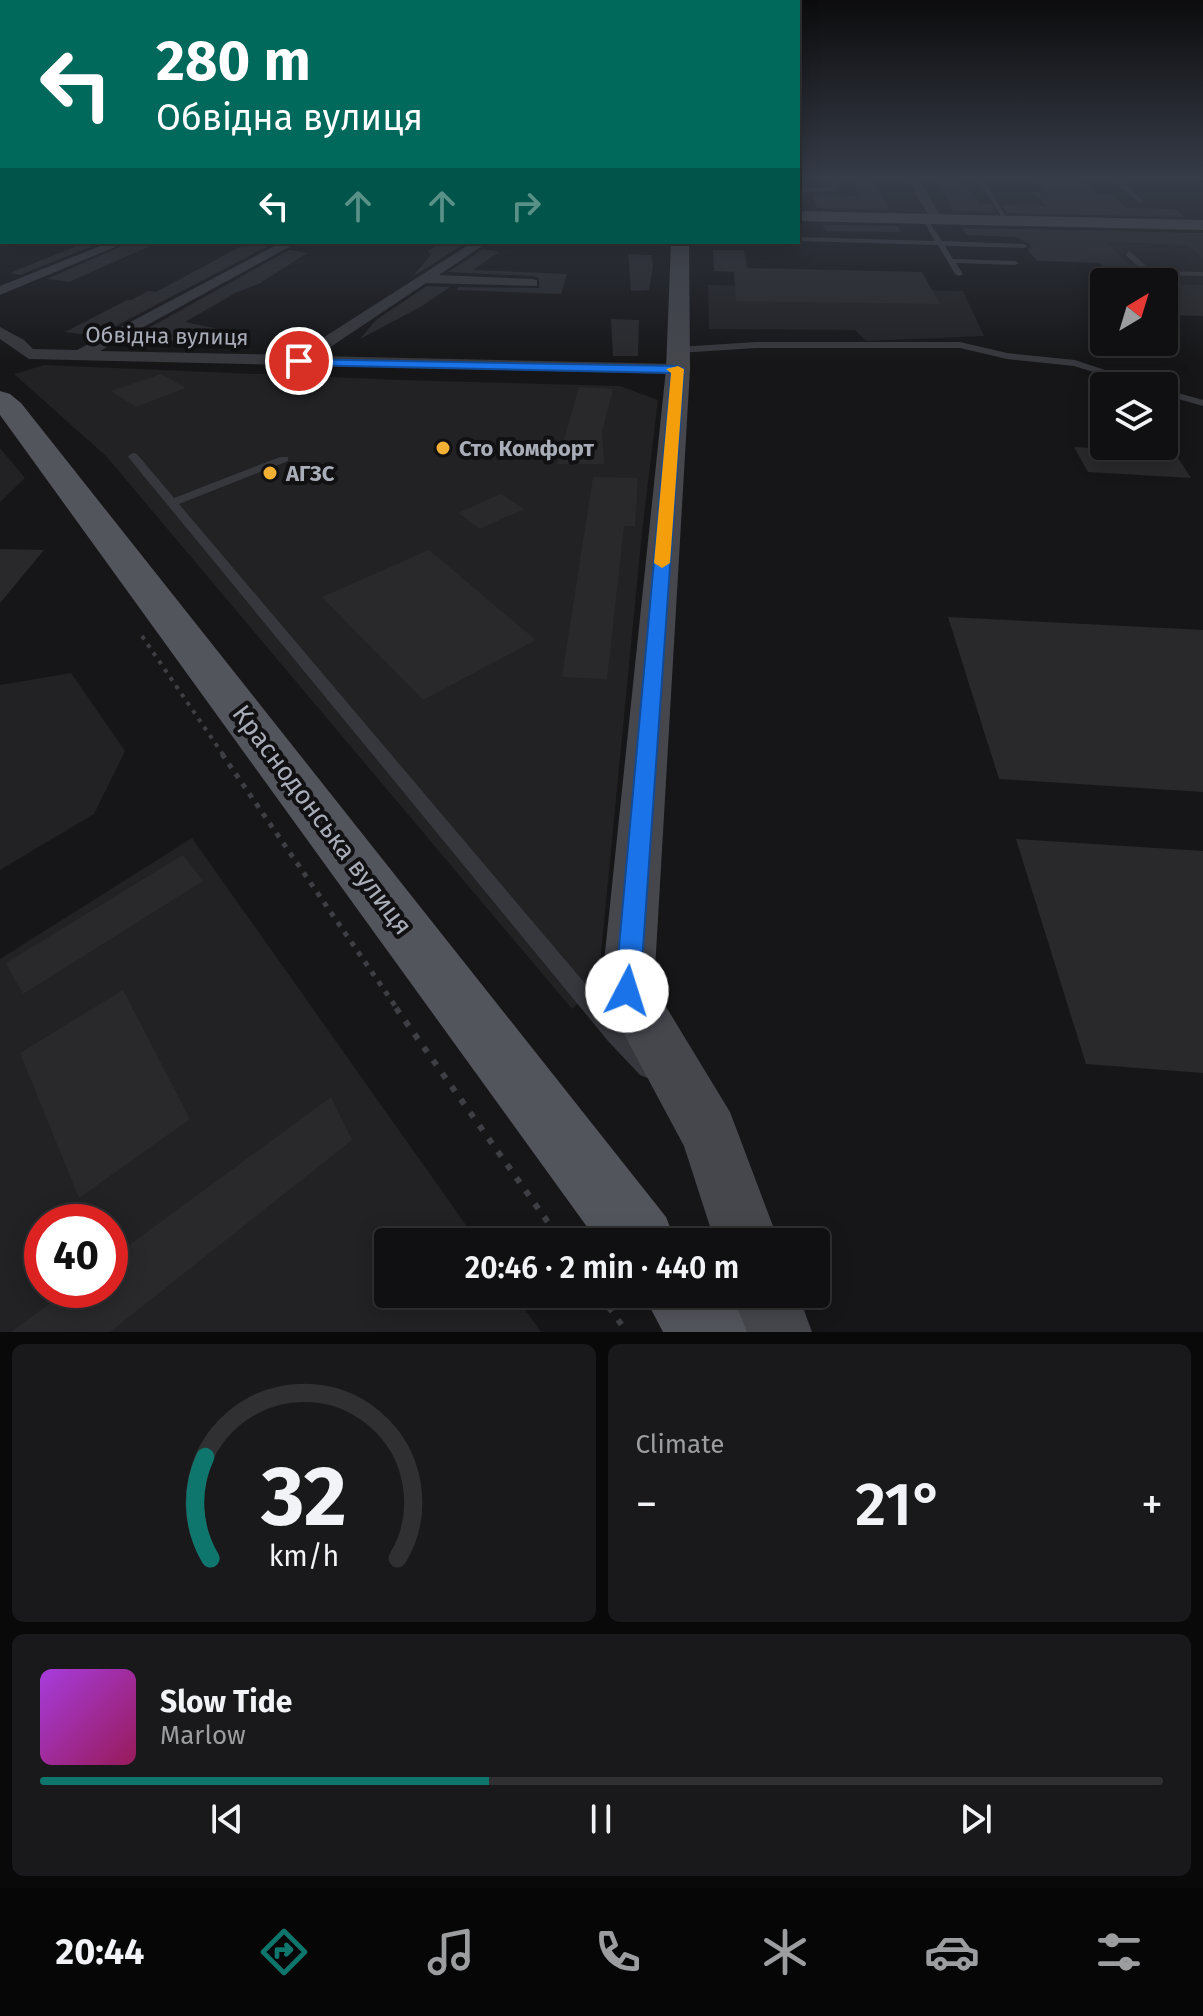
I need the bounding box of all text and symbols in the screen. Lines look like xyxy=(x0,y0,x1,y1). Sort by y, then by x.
text: 280 m xyxy=(156,28,311,95)
icon: left xyxy=(24,32,128,136)
text: Обвідна вулиця xyxy=(156,96,423,140)
icon: left xyxy=(252,184,296,228)
icon: ahead xyxy=(336,184,380,228)
icon: ahead xyxy=(420,184,464,228)
icon: right xyxy=(504,184,548,228)
north arrow xyxy=(1090,268,1178,356)
map controls xyxy=(1090,268,1178,460)
street label: Обвідна вулиця xyxy=(85,321,249,351)
pin xyxy=(265,327,333,395)
icon: arrive xyxy=(277,339,321,383)
button: layers xyxy=(1090,372,1178,460)
place label: Сто Комфорт xyxy=(459,435,594,462)
marker: Сто Комфорт xyxy=(434,439,452,457)
place label: АГЗС xyxy=(285,460,335,487)
marker: АГЗС xyxy=(261,464,279,482)
street label: Краснодонська вулиця xyxy=(226,699,418,941)
position arrow xyxy=(585,949,669,1033)
speed limit sign: 40 xyxy=(24,1204,128,1308)
text: 20:46 · 2 min · 440 m xyxy=(465,1250,739,1286)
text: Climate xyxy=(636,1429,724,1460)
text: 32 xyxy=(260,1447,346,1547)
text: 21° xyxy=(855,1469,943,1541)
text: − xyxy=(636,1478,658,1531)
text: + xyxy=(1141,1478,1163,1531)
text: km/h xyxy=(268,1539,339,1574)
text: Slow Tide xyxy=(160,1684,292,1720)
text: Marlow xyxy=(160,1720,246,1751)
icon: previous xyxy=(205,1797,249,1841)
icon: pause xyxy=(579,1797,623,1841)
icon: next xyxy=(954,1797,998,1841)
icon: directions xyxy=(256,1924,312,1980)
icon: music xyxy=(423,1924,479,1980)
icon: phone xyxy=(590,1924,646,1980)
icon: climate xyxy=(757,1924,813,1980)
icon: car xyxy=(924,1924,980,1980)
icon: filters xyxy=(1091,1924,1147,1980)
text: 20:44 xyxy=(56,1930,144,1974)

